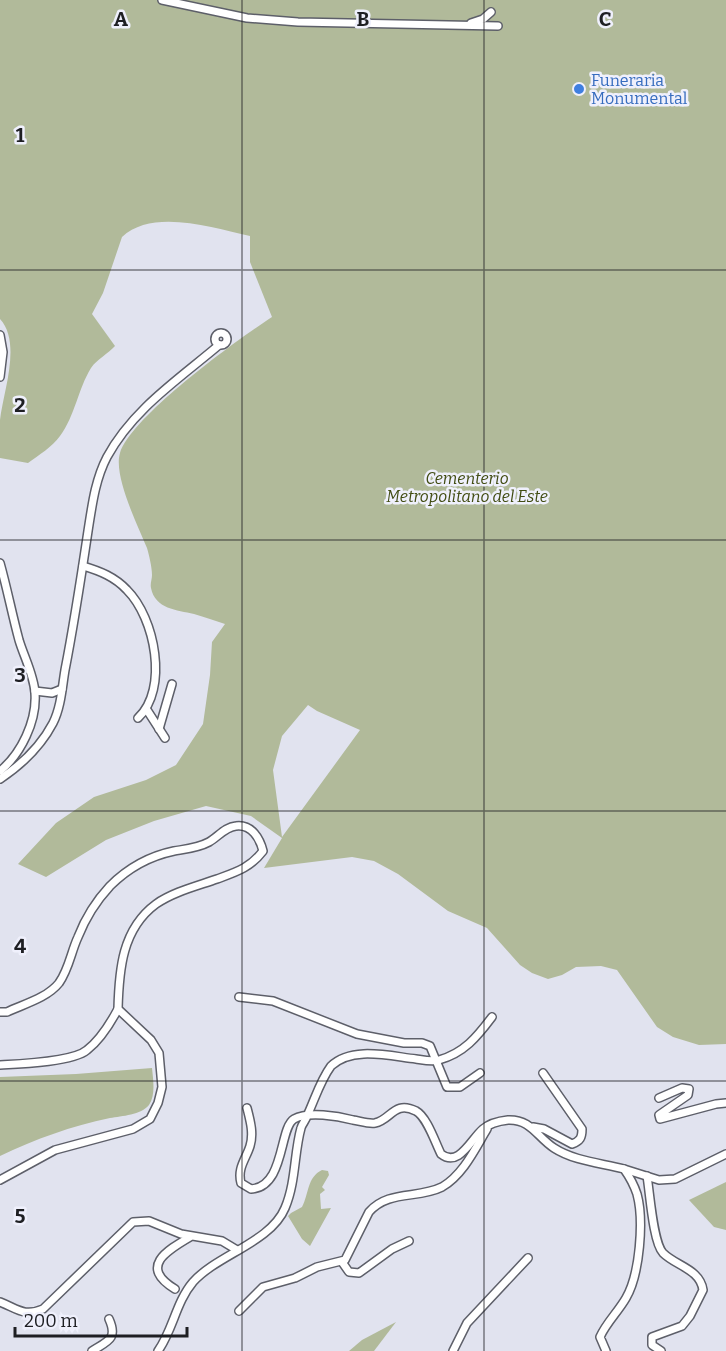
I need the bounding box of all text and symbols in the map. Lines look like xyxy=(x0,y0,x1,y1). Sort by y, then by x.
text: A xyxy=(114,7,129,31)
text: B xyxy=(357,7,370,31)
text: C xyxy=(599,7,611,31)
place label: Funeraria Monumental xyxy=(591,71,688,108)
marker: Funeraria Monumental xyxy=(572,82,586,96)
text: 1 xyxy=(16,123,25,147)
text: 2 xyxy=(14,393,26,417)
park label: Cementerio Metropolitano del Este xyxy=(386,469,548,506)
text: 3 xyxy=(14,663,26,687)
text: 4 xyxy=(14,934,26,958)
text: 5 xyxy=(15,1204,26,1228)
scale bar xyxy=(15,1300,188,1338)
text: 200 m xyxy=(24,1310,78,1332)

